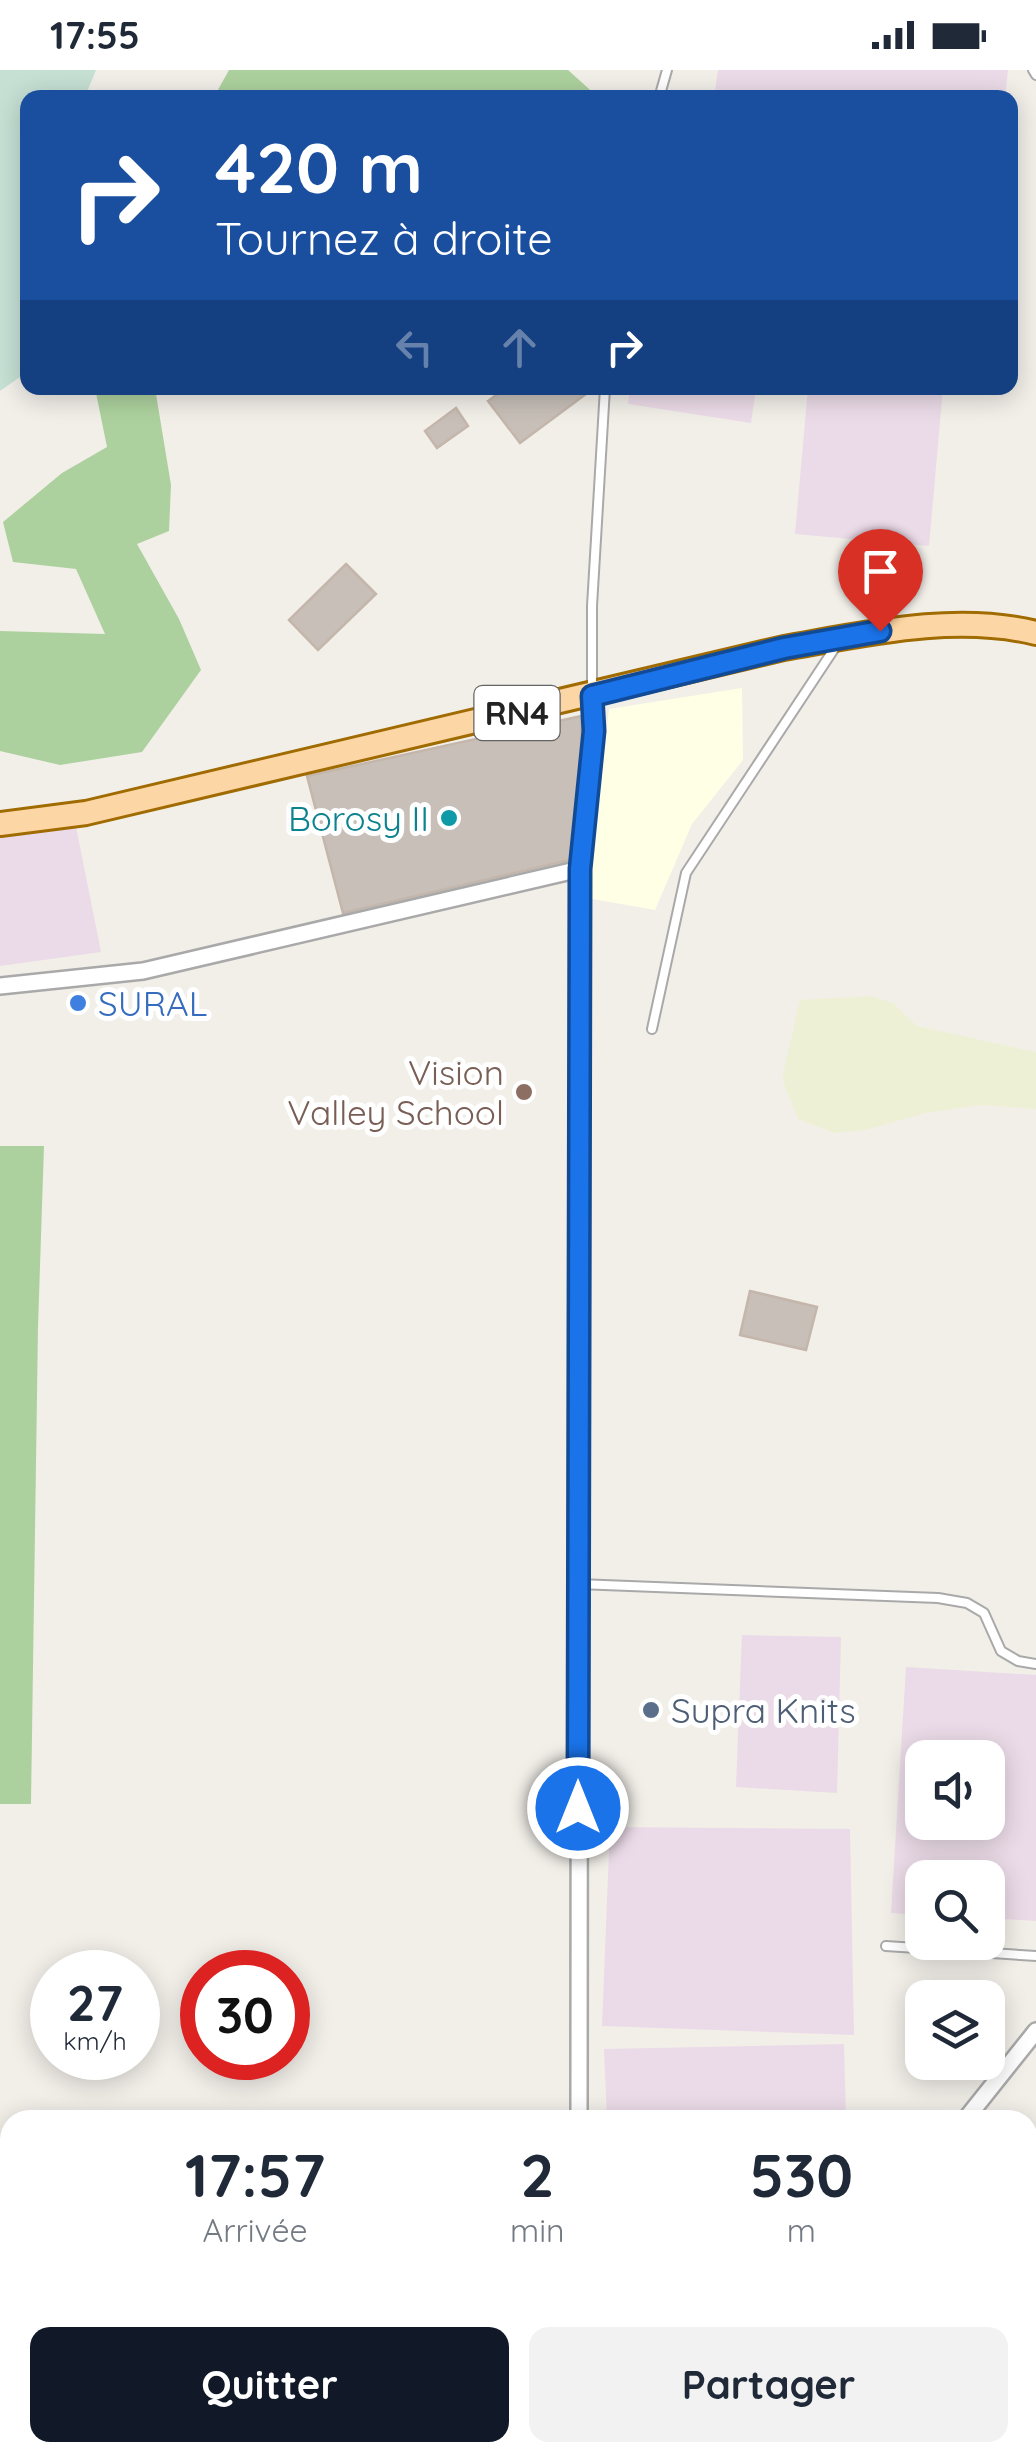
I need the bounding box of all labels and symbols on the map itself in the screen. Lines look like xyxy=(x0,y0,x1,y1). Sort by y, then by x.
pin xyxy=(838,529,923,632)
road number: RN4 xyxy=(474,686,560,740)
place label: Borosy II xyxy=(288,796,429,840)
marker: Borosy II xyxy=(438,807,460,829)
place label: SURAL xyxy=(98,981,207,1025)
marker: SURAL xyxy=(67,992,89,1014)
place label: Vision Valley School xyxy=(287,1050,504,1134)
marker: Vision Valley School xyxy=(513,1081,535,1103)
place label: Supra Knits xyxy=(671,1688,856,1732)
marker: Supra Knits xyxy=(640,1699,662,1721)
position arrow xyxy=(526,1756,630,1860)
speed limit sign: 30 xyxy=(180,1950,310,2080)

